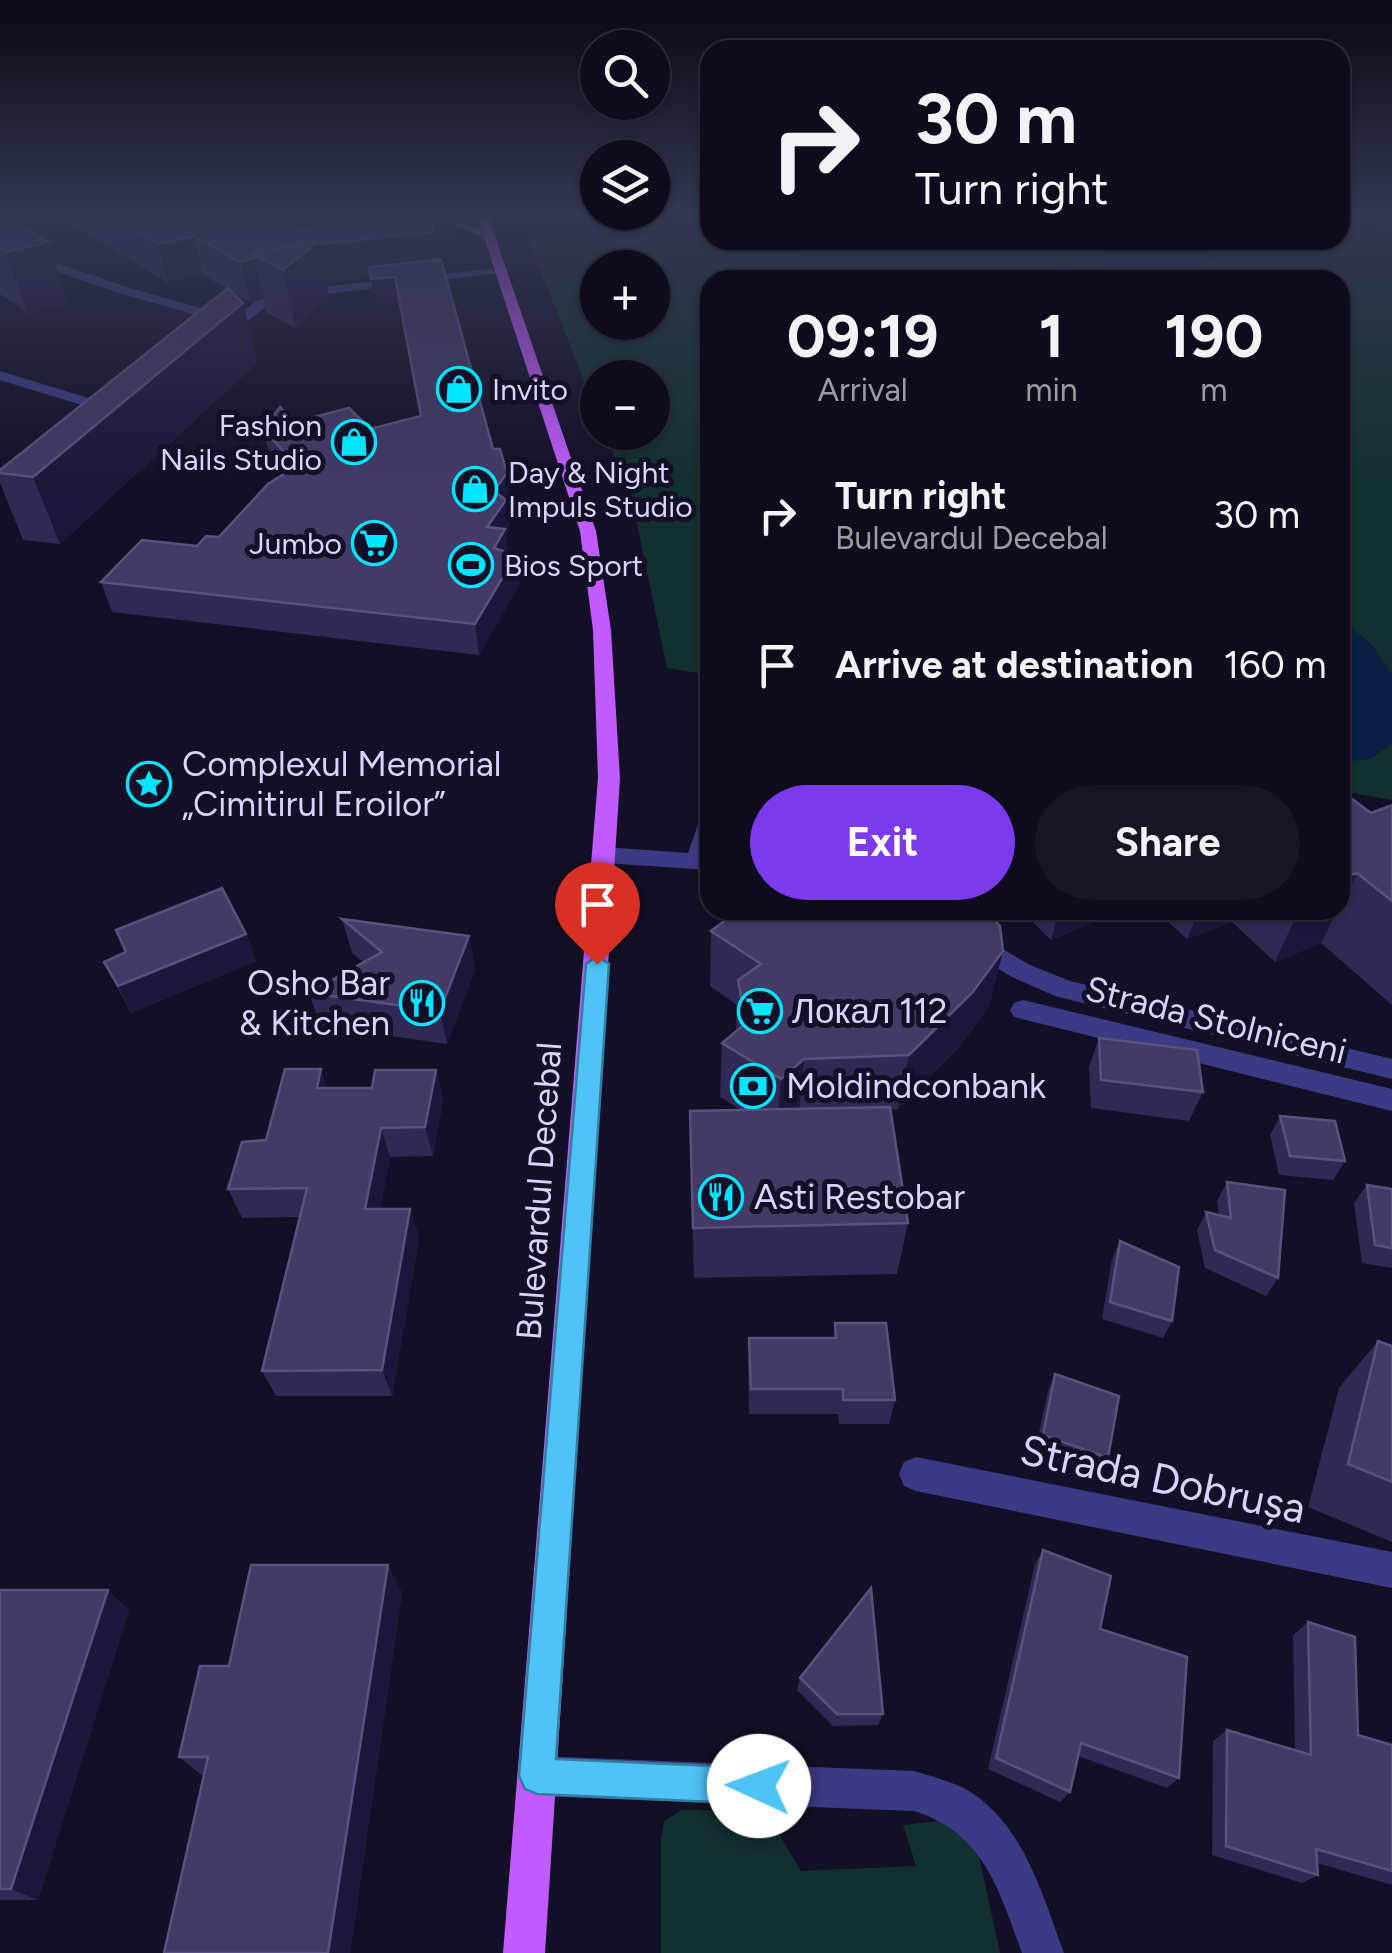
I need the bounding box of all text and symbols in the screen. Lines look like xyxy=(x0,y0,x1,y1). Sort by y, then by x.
map controls xyxy=(580,30,670,450)
button: search xyxy=(580,30,670,120)
text: 30 m xyxy=(915,76,1077,161)
icon: right xyxy=(750,80,880,210)
button: layers xyxy=(580,140,670,230)
text: Turn right xyxy=(915,161,1108,215)
button: + xyxy=(580,250,670,340)
text: 09:19 xyxy=(787,300,939,372)
text: 1 xyxy=(1039,300,1064,372)
text: 190 xyxy=(1164,300,1263,372)
button: − xyxy=(580,360,670,450)
shop icon: Invito xyxy=(436,366,482,412)
place label: Invito xyxy=(492,371,568,408)
text: Arrival xyxy=(817,371,908,409)
text: min xyxy=(1025,371,1078,409)
text: m xyxy=(1200,371,1227,409)
place label: Fashion Nails Studio xyxy=(160,407,322,478)
shop icon: Fashion Nails Studio xyxy=(331,419,377,465)
place label: Day & Night Impuls Studio xyxy=(508,454,693,525)
shop icon: Day & Night Impuls Studio xyxy=(452,466,498,512)
text: Turn right xyxy=(835,473,1007,519)
icon: right xyxy=(750,488,805,543)
text: 30 m xyxy=(1213,492,1300,538)
text: Bulevardul Decebal xyxy=(835,519,1108,557)
supermarket icon: Jumbo xyxy=(351,520,397,566)
place label: Jumbo xyxy=(249,525,342,562)
sports icon: Bios Sport xyxy=(448,542,494,588)
place label: Bios Sport xyxy=(504,547,643,584)
icon: arrive xyxy=(750,638,805,693)
text: Arrive at destination xyxy=(835,642,1193,688)
text: 160 m xyxy=(1223,642,1327,688)
place label: Complexul Memorial „Cimitirul Eroilor” xyxy=(182,743,501,825)
place icon: Complexul Memorial „Cimitirul Eroilor” xyxy=(126,761,172,807)
button: Exit xyxy=(750,785,1015,900)
button: Share xyxy=(1035,785,1300,900)
pin xyxy=(555,862,640,965)
icon: arrive xyxy=(570,877,625,932)
place label: Osho Bar & Kitchen xyxy=(239,962,390,1044)
street label: Strada Stolniceni xyxy=(1081,967,1351,1073)
restaurant icon: Osho Bar & Kitchen xyxy=(399,980,445,1026)
supermarket icon: Локал 112 xyxy=(737,988,783,1034)
place label: Локал 112 xyxy=(792,990,948,1032)
street label: Bulevardul Decebal xyxy=(508,1041,570,1341)
bank icon: Moldindconbank xyxy=(730,1063,776,1109)
place label: Moldindconbank xyxy=(786,1065,1046,1107)
restaurant icon: Asti Restobar xyxy=(698,1174,744,1220)
place label: Asti Restobar xyxy=(754,1176,965,1218)
street label: Strada Dobrușa xyxy=(1016,1424,1310,1534)
position arrow xyxy=(707,1734,811,1838)

